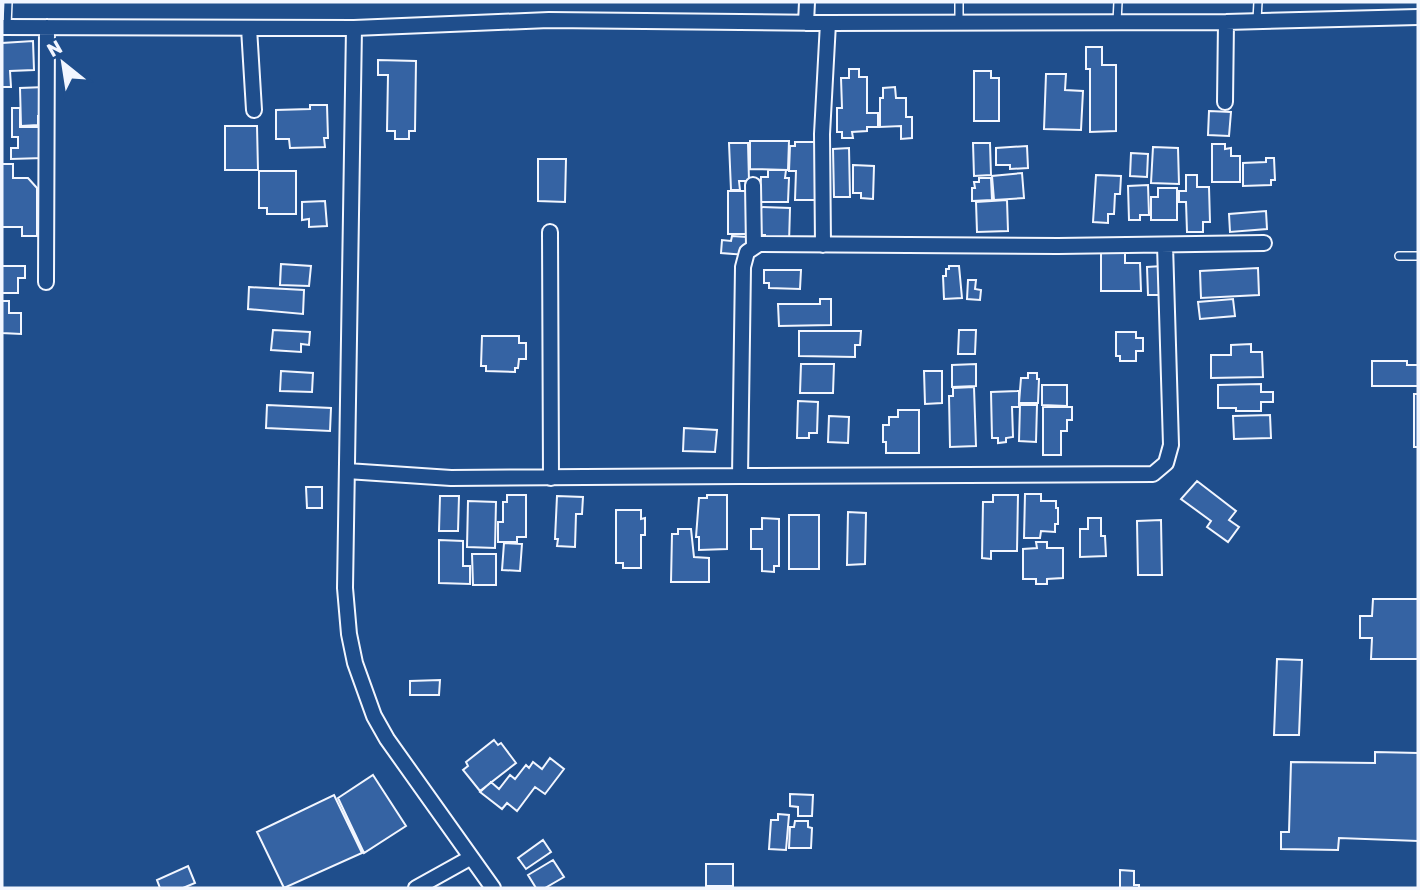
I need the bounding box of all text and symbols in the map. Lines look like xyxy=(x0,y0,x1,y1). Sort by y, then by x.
north arrow xyxy=(28,28,98,98)
text: N xyxy=(43,35,66,62)

